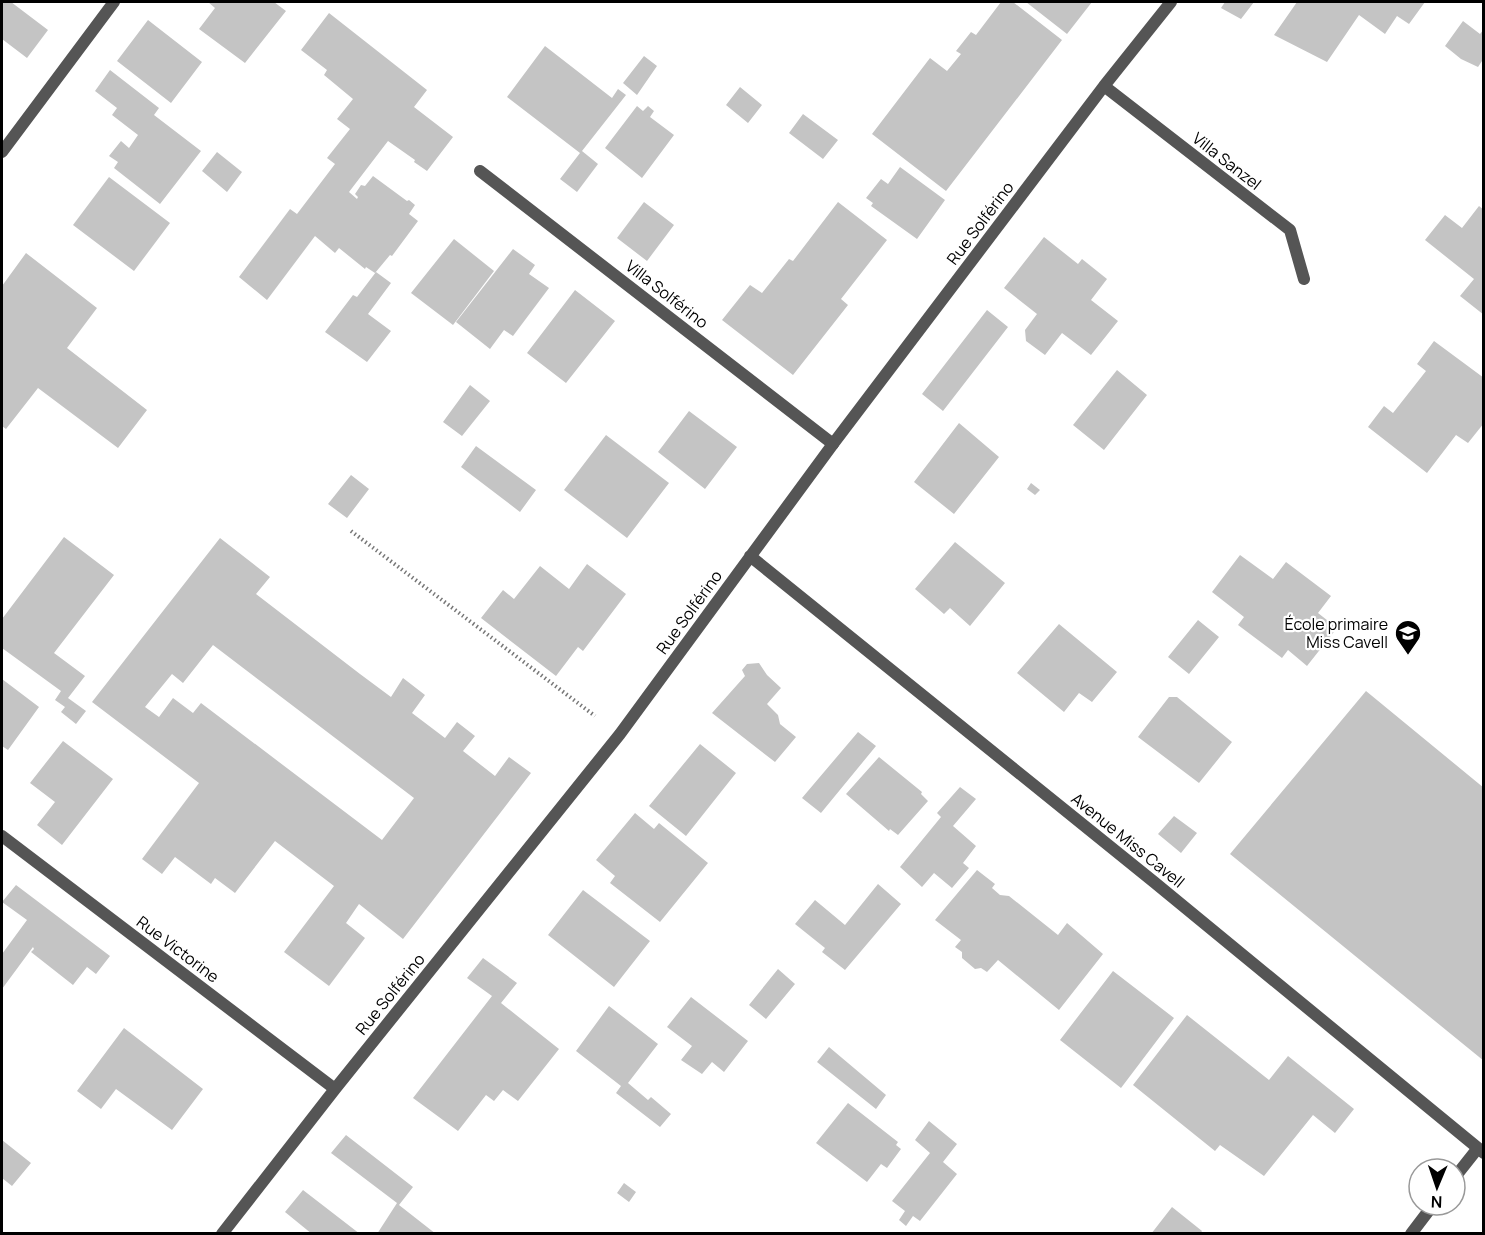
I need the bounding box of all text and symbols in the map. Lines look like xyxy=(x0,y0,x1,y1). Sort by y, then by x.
street label: Villa Sanzel xyxy=(1188,127,1266,195)
street label: Rue Solférino xyxy=(942,177,1018,269)
street label: Villa Solférino xyxy=(621,255,713,333)
street label: Rue Solférino xyxy=(651,566,727,658)
place label: École primaire Miss Cavell xyxy=(1284,613,1388,653)
school or university icon: École primaire Miss Cavell xyxy=(1393,618,1423,656)
street label: Avenue Miss Cavell xyxy=(1067,787,1189,893)
street label: Rue Victorine xyxy=(132,911,224,987)
street label: Rue Solférino xyxy=(350,949,430,1039)
north arrow xyxy=(1407,1157,1467,1217)
text: N xyxy=(1430,1191,1443,1213)

